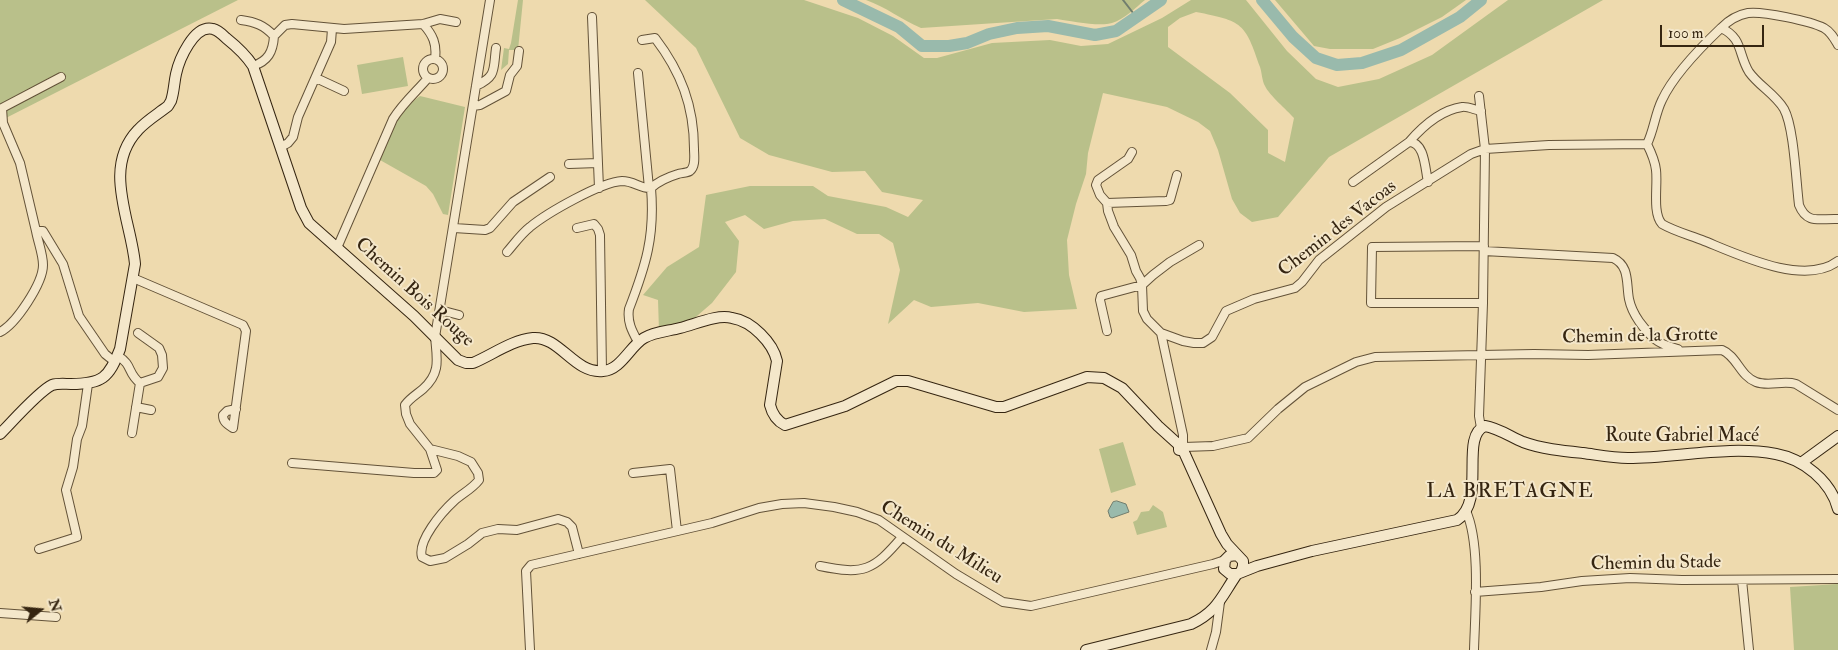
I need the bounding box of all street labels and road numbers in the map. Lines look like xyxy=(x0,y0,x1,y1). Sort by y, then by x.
street label: Chemin des Vacoas xyxy=(1274,176,1402,282)
street label: Chemin Bois Rouge xyxy=(350,234,478,352)
street label: Chemin de la Grotte xyxy=(1562,324,1718,350)
street label: Route Gabriel Macé xyxy=(1605,426,1759,448)
street label: Chemin du Milieu xyxy=(876,496,1006,590)
street label: Chemin du Stade xyxy=(1591,551,1721,577)

